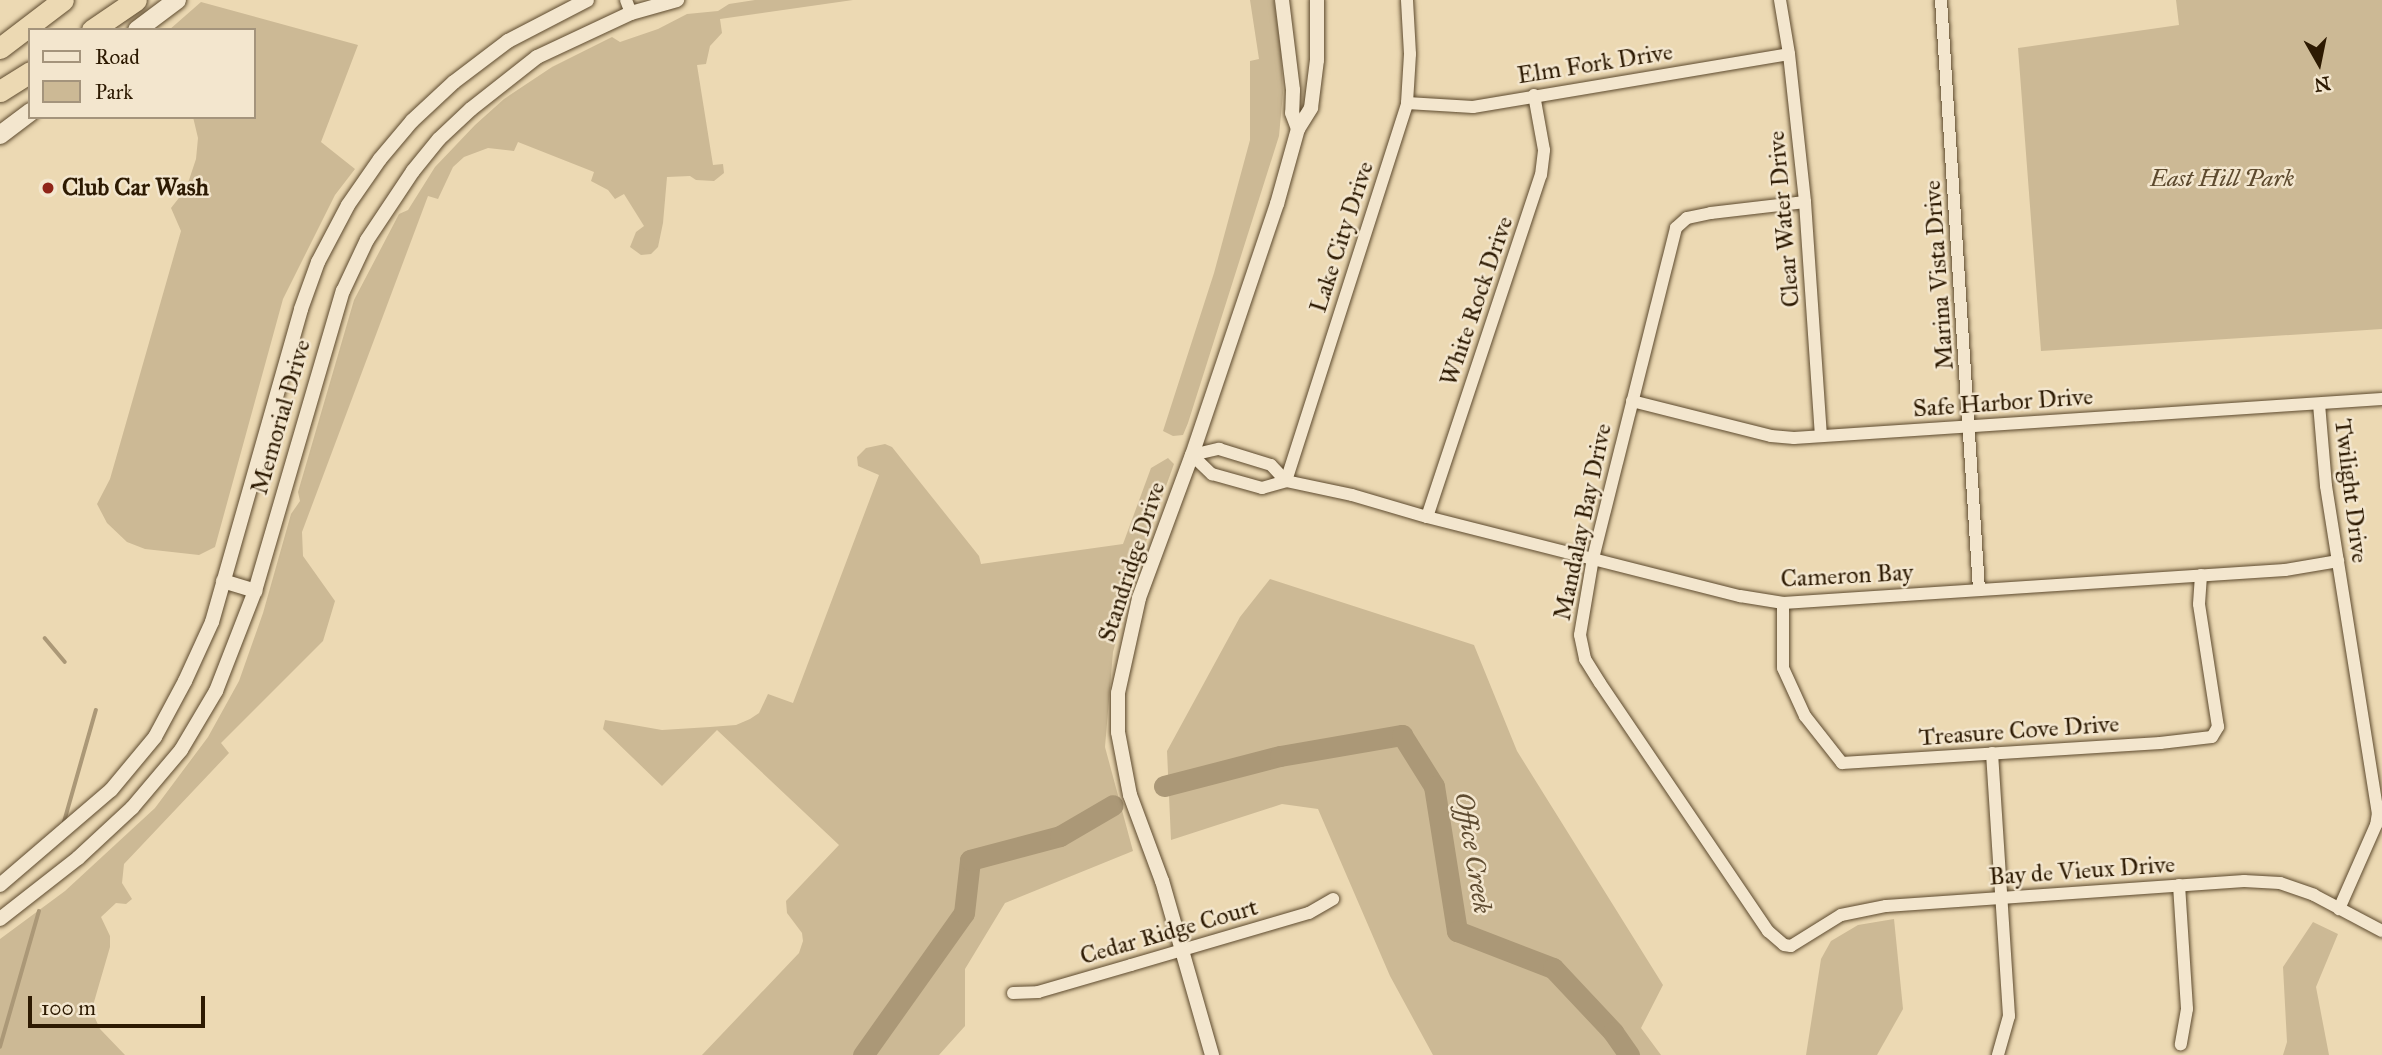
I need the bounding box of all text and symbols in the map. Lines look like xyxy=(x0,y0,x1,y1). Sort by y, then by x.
legend xyxy=(28,28,256,119)
north arrow xyxy=(2284,28,2354,98)
street label: Elm Fork Drive xyxy=(1515,37,1675,91)
text: Road xyxy=(95,44,140,70)
text: N xyxy=(2313,72,2332,97)
text: Park xyxy=(95,79,133,105)
street label: Clear Water Drive xyxy=(1762,130,1806,308)
street label: Lake City Drive xyxy=(1304,158,1380,316)
park label: East Hill Park xyxy=(2150,165,2294,193)
place label: Club Car Wash xyxy=(62,174,209,202)
street label: Marina Vista Drive xyxy=(1918,179,1960,371)
marker: Club Car Wash xyxy=(40,180,56,196)
street label: White Rock Drive xyxy=(1435,212,1519,390)
street label: Memorial Drive xyxy=(245,336,317,498)
street label: Safe Harbor Drive xyxy=(1912,382,2094,424)
street label: Twilight Drive xyxy=(2328,417,2374,565)
street label: Mandalay Bay Drive xyxy=(1548,421,1618,623)
street label: Standridge Drive xyxy=(1093,478,1171,646)
street label: Cameron Bay xyxy=(1780,558,1914,594)
street label: Treasure Cove Drive xyxy=(1918,710,2120,752)
water label: Office Creek xyxy=(1448,790,1498,916)
street label: Bay de Vieux Drive xyxy=(1988,850,2176,892)
street label: Cedar Ridge Court xyxy=(1077,893,1261,971)
scale bar xyxy=(32,982,208,1026)
text: 100 m xyxy=(41,995,96,1021)

